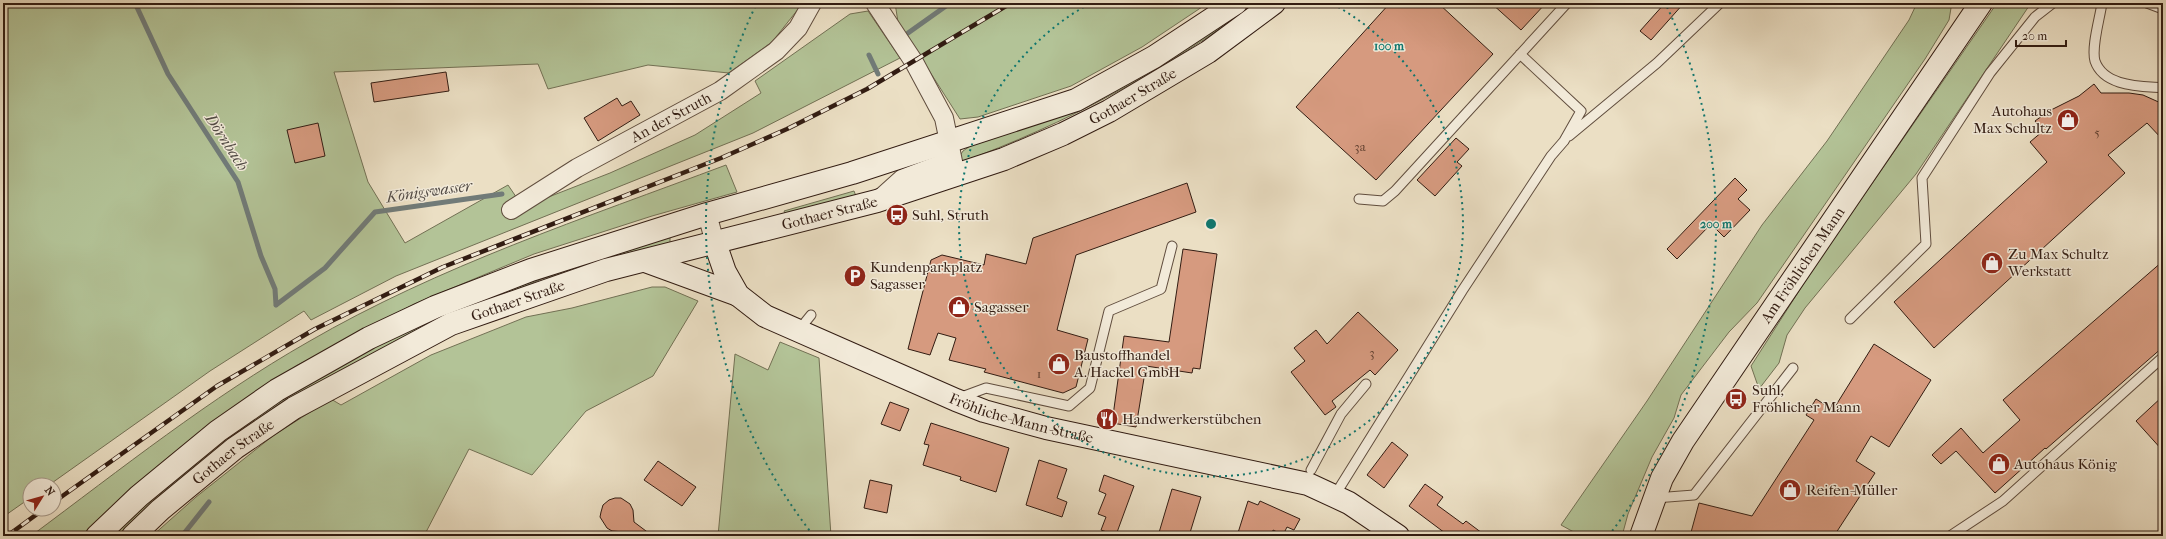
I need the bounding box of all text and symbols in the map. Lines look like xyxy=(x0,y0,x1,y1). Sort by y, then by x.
scale bar xyxy=(2016,22,2066,48)
text: 20 m xyxy=(2022,29,2047,43)
text: 100 m xyxy=(1374,39,1405,53)
street label: Gothaer Straße xyxy=(1086,64,1180,129)
street label: An der Struth xyxy=(627,88,715,147)
place label: Autohaus Max Schultz xyxy=(1973,102,2052,137)
shop icon: Autohaus Max Schultz xyxy=(2055,107,2081,133)
water label: Dörnbach xyxy=(201,109,253,174)
house number: 5 xyxy=(2094,125,2100,140)
house number: 3a xyxy=(1354,139,1367,154)
water label: Königswasser xyxy=(384,175,475,207)
street label: Gothaer Straße xyxy=(780,192,880,234)
bus stop icon: Suhl, Struth xyxy=(884,202,910,228)
street label: Am Fröhlichen Mann xyxy=(1756,203,1849,327)
place label: Suhl, Struth xyxy=(912,206,989,224)
centre of rings xyxy=(1204,217,1218,231)
text: 200 m xyxy=(1700,217,1733,231)
place label: Zu Max Schultz Werkstatt xyxy=(2007,245,2109,280)
shop icon: Zu Max Schultz Werkstatt xyxy=(1979,250,2005,276)
place label: Kundenparkplatz Sagasser xyxy=(870,258,982,293)
parking icon: Kundenparkplatz Sagasser xyxy=(842,263,868,289)
street label: Gothaer Straße xyxy=(469,276,568,325)
shop icon: Sagasser xyxy=(946,294,972,320)
place label: Sagasser xyxy=(974,298,1029,316)
house number: 3 xyxy=(1369,345,1375,360)
place label: Baustoffhandel A. Hackel GmbH xyxy=(1073,346,1180,381)
shop icon: Baustoffhandel A. Hackel GmbH xyxy=(1046,351,1072,377)
house number: 1 xyxy=(1037,366,1041,381)
place label: Suhl, Fröhlicher Mann xyxy=(1752,381,1861,416)
bus stop icon: Suhl, Fröhlicher Mann xyxy=(1723,386,1749,412)
street label: Fröhliche-Mann-Straße xyxy=(946,389,1096,447)
restaurant icon: Handwerkerstübchen xyxy=(1094,406,1120,432)
place label: Handwerkerstübchen xyxy=(1122,410,1262,428)
street label: Gothaer Straße xyxy=(189,415,278,489)
shop icon: Autohaus König xyxy=(1986,451,2012,477)
place label: Autohaus König xyxy=(2013,455,2118,473)
north arrow xyxy=(22,477,62,517)
shop icon: Reifen-Müller xyxy=(1777,477,1803,503)
place label: Reifen-Müller xyxy=(1806,481,1898,499)
text: N xyxy=(42,484,58,499)

